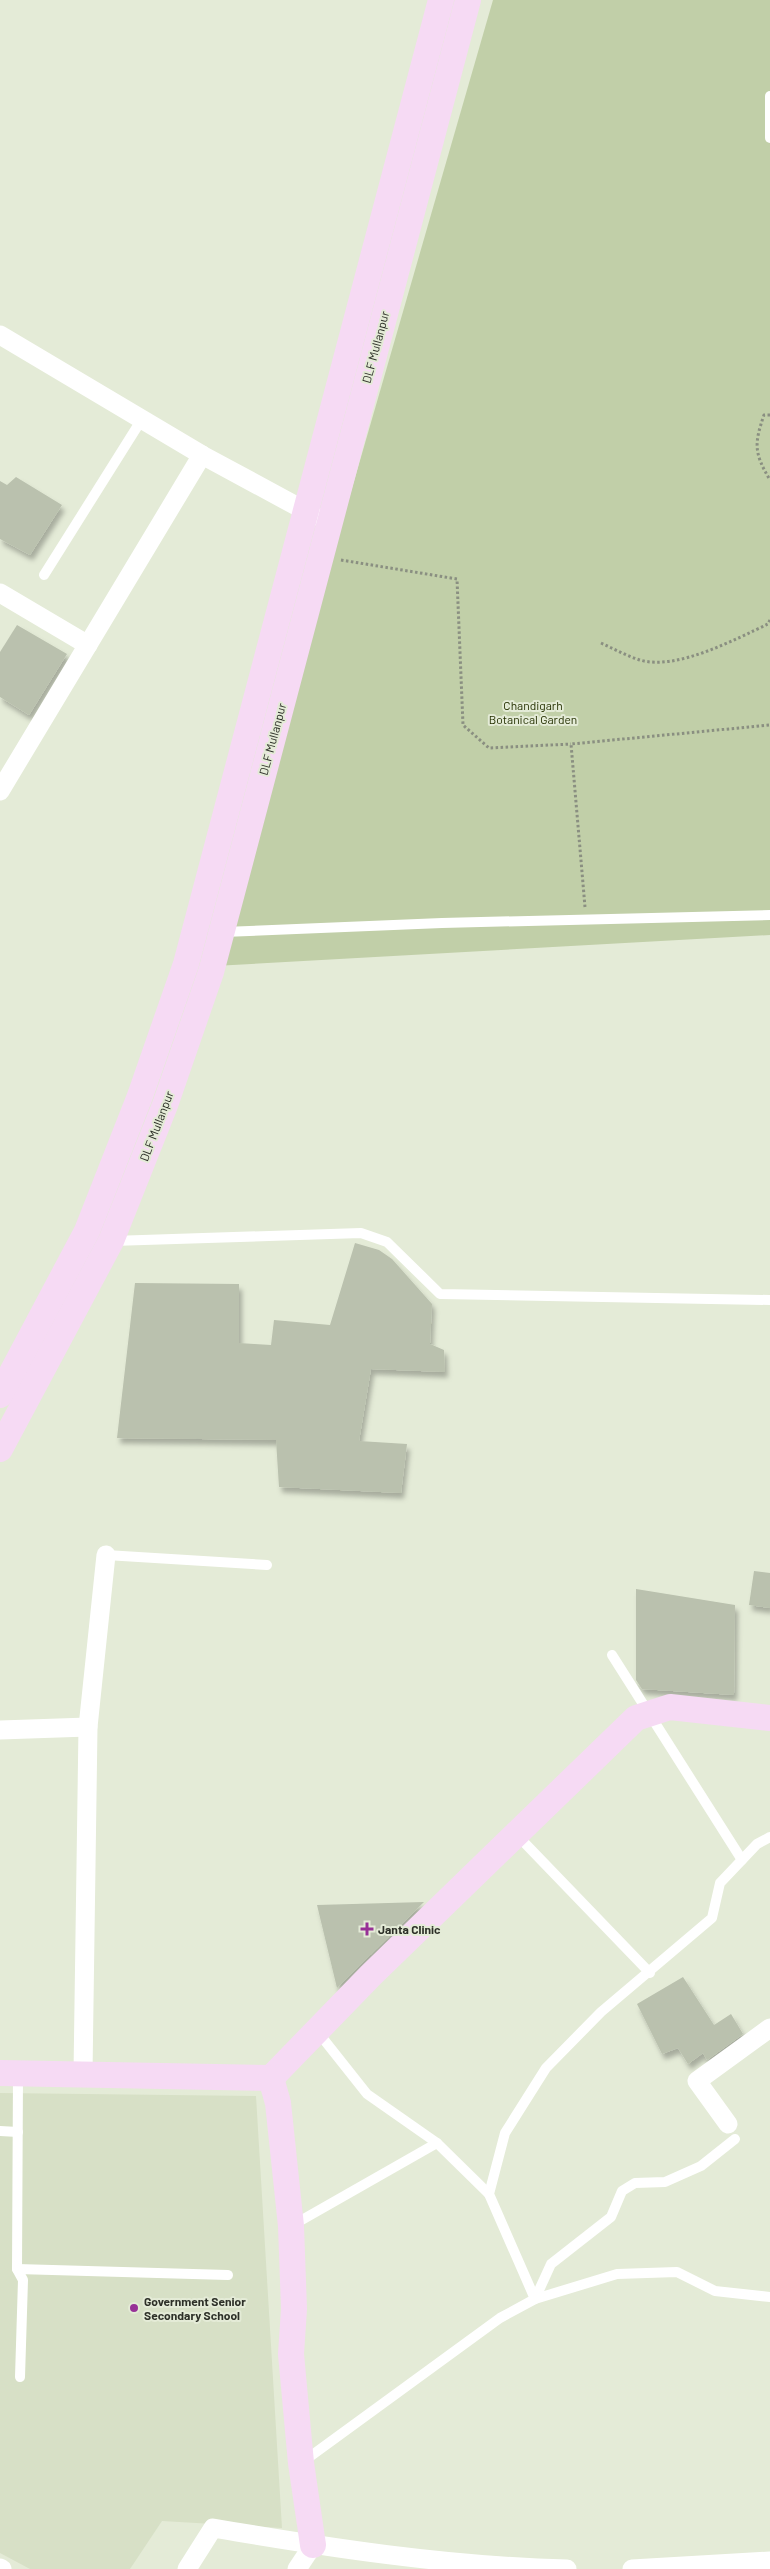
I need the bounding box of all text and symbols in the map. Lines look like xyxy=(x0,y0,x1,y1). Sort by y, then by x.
street label: DLF Mullanpur xyxy=(359,309,392,385)
park label: Chandigarh Botanical Garden xyxy=(489,698,577,726)
street label: DLF Mullanpur xyxy=(256,701,289,777)
street label: DLF Mullanpur xyxy=(136,1088,176,1163)
marker: Janta Clinic xyxy=(360,1922,374,1936)
place label: Janta Clinic xyxy=(378,1922,441,1936)
place label: Government Senior Secondary School xyxy=(144,2294,246,2322)
marker: Government Senior Secondary School xyxy=(128,2302,140,2314)

